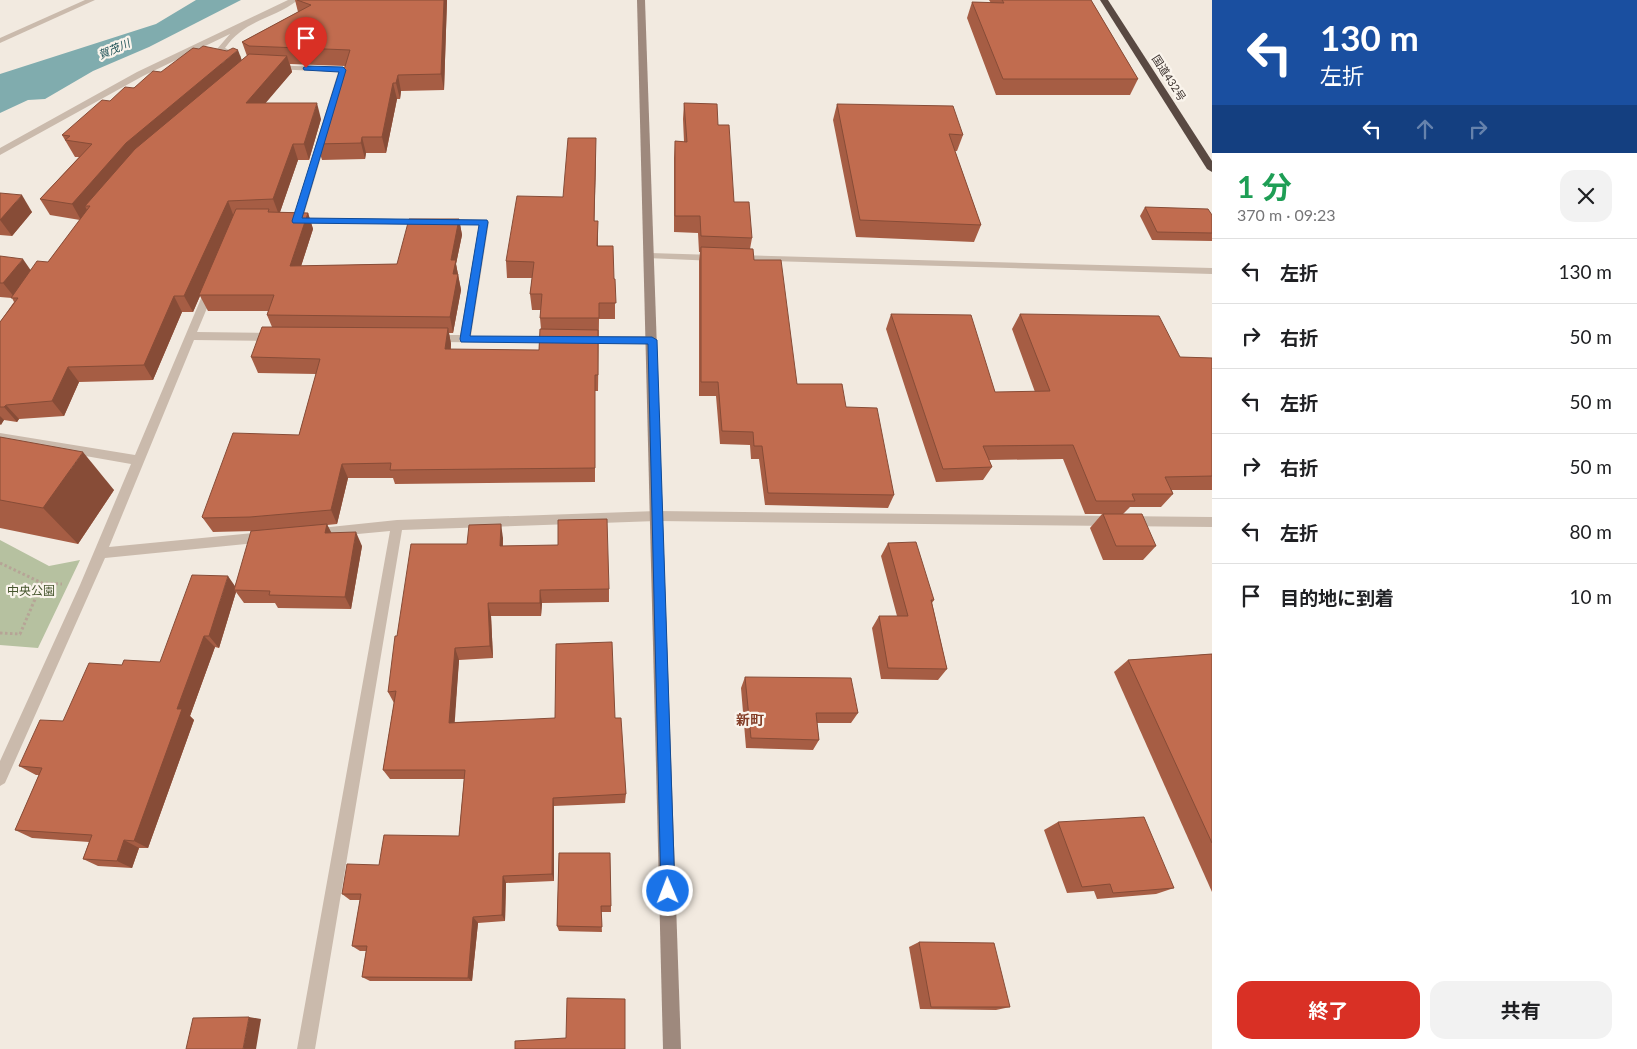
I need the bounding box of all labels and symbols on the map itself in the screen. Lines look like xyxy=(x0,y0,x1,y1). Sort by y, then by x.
pin xyxy=(285,17,327,68)
water label: 賀茂川 xyxy=(96,35,132,61)
street label: 国道432号 xyxy=(1150,52,1189,103)
park label: 中央公園 xyxy=(7,583,55,598)
district label: 新町 xyxy=(736,711,764,728)
position arrow xyxy=(641,864,693,916)

